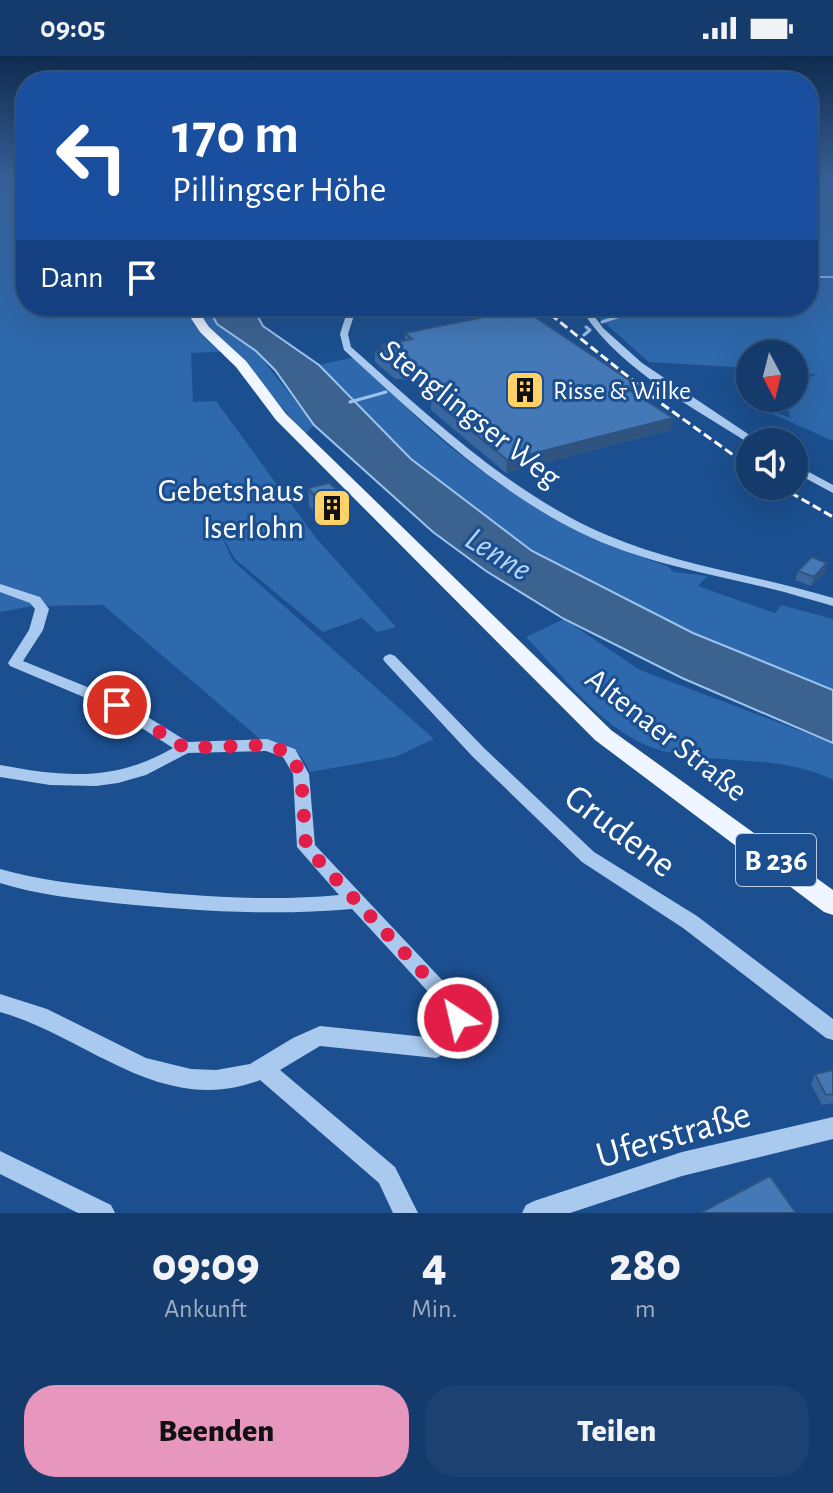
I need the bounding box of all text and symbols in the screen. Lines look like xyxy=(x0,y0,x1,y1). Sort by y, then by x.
text: 09:05 xyxy=(40,13,106,43)
icon: left xyxy=(40,104,144,208)
text: 170 m xyxy=(172,107,299,163)
text: Pillingser Höhe xyxy=(172,172,386,208)
icon: arrive xyxy=(120,256,164,300)
text: Dann xyxy=(40,263,104,293)
street label: Stenglingser Weg xyxy=(374,334,567,494)
north arrow xyxy=(736,340,808,412)
map controls xyxy=(736,340,808,500)
building icon: Risse & Wilke xyxy=(504,369,546,411)
place label: Risse & Wilke xyxy=(553,378,691,404)
button: sound xyxy=(736,428,808,500)
place label: Gebetshaus Iserlohn xyxy=(158,475,304,544)
building icon: Gebetshaus Iserlohn xyxy=(311,487,353,529)
water label: Lenne xyxy=(459,522,537,588)
street label: Altenaer Straße xyxy=(580,662,753,807)
pin xyxy=(83,671,151,739)
icon: arrive xyxy=(95,683,139,727)
street label: Grudene xyxy=(557,778,682,885)
road number: B 236 xyxy=(736,834,816,886)
position arrow xyxy=(416,976,500,1060)
street label: Uferstraße xyxy=(592,1096,755,1176)
text: 09:09 xyxy=(152,1242,259,1290)
text: 4 xyxy=(422,1242,447,1290)
text: 280 xyxy=(609,1242,681,1290)
text: Ankunft xyxy=(164,1296,247,1322)
text: Min. xyxy=(411,1296,457,1322)
text: m xyxy=(635,1296,656,1322)
button: Beenden xyxy=(24,1385,409,1477)
button: Teilen xyxy=(425,1385,809,1477)

